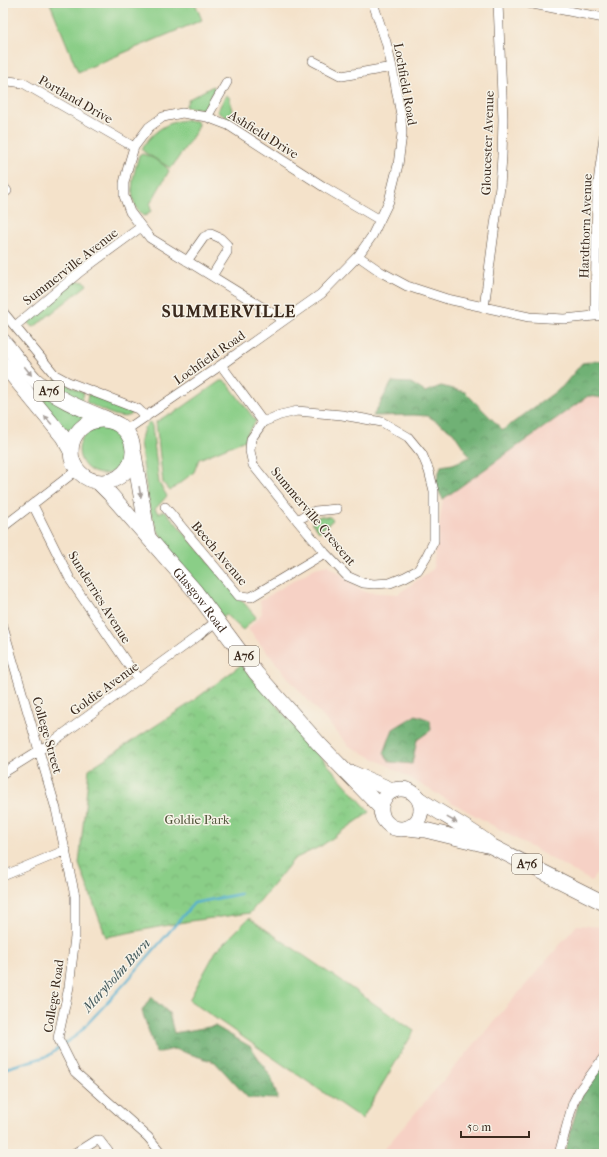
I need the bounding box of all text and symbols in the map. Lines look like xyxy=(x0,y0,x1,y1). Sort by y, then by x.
street label: Lochfield Road xyxy=(391,42,420,127)
street label: Portland Drive xyxy=(36,72,116,127)
street label: Gloucester Avenue xyxy=(478,90,497,196)
street label: Ashfield Drive xyxy=(225,107,302,162)
street label: Hardthorn Avenue xyxy=(576,173,595,279)
street label: Summerville Avenue xyxy=(20,224,121,308)
district label: SUMMERVILLE xyxy=(162,301,296,321)
street label: Lochfield Road xyxy=(171,327,249,387)
one-way arrow xyxy=(23,365,32,376)
road number: A76 xyxy=(34,381,64,401)
one-way arrow xyxy=(44,414,53,425)
street label: Summerville Crescent xyxy=(268,464,359,569)
one-way arrow xyxy=(137,485,143,498)
street label: Beech Avenue xyxy=(188,518,251,589)
street label: Sunderries Avenue xyxy=(65,548,134,647)
street label: Glasgow Road xyxy=(170,564,231,636)
road number: A76 xyxy=(229,646,259,666)
street label: Goldie Avenue xyxy=(67,658,142,718)
street label: College Street xyxy=(29,695,66,776)
park label: Goldie Park xyxy=(164,812,230,827)
one-way arrow xyxy=(446,816,458,823)
road number: A76 xyxy=(512,854,542,874)
water label: Maryholm Burn xyxy=(78,935,154,1016)
street label: College Road xyxy=(40,958,67,1034)
scale bar xyxy=(461,1113,529,1139)
text: 50 m xyxy=(467,1120,491,1134)

